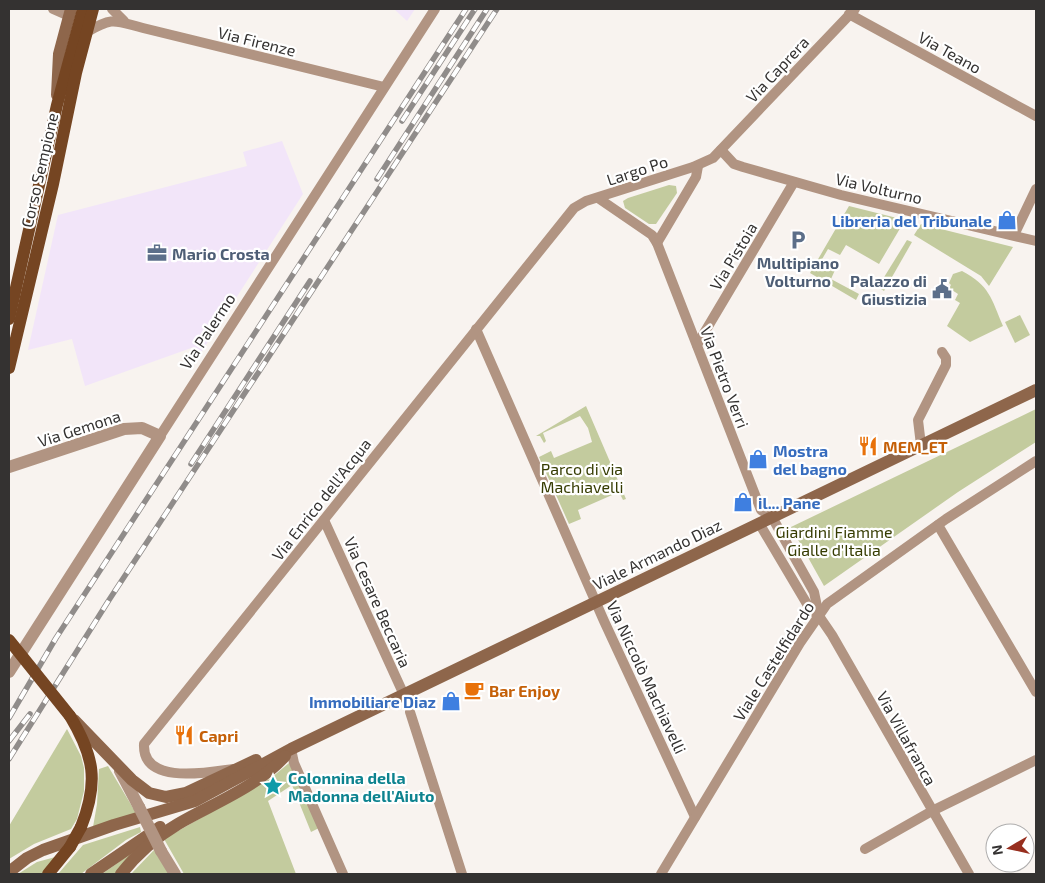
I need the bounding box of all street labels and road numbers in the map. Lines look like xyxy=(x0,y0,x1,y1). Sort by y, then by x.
street label: Via Firenze xyxy=(216,22,298,60)
street label: Via Teano xyxy=(915,27,985,77)
street label: Via Caprera xyxy=(742,32,812,106)
street label: Corso Sempione xyxy=(17,111,61,229)
street label: Largo Po xyxy=(604,151,670,189)
street label: Via Volturno xyxy=(834,169,924,207)
street label: Via Pistoia xyxy=(705,219,761,293)
street label: Via Palermo xyxy=(175,289,239,373)
street label: Via Pietro Verri xyxy=(697,324,753,430)
street label: Via Gemona xyxy=(35,406,123,450)
street label: Via Enrico dell'Acqua xyxy=(268,434,374,564)
street label: Viale Armando Diaz xyxy=(590,515,724,593)
street label: Via Cesare Beccaria xyxy=(341,534,415,670)
street label: Via Niccolò Machiavelli xyxy=(603,598,691,756)
street label: Viale Castelfidardo xyxy=(729,598,817,724)
street label: Via Villafranca xyxy=(873,688,941,788)

